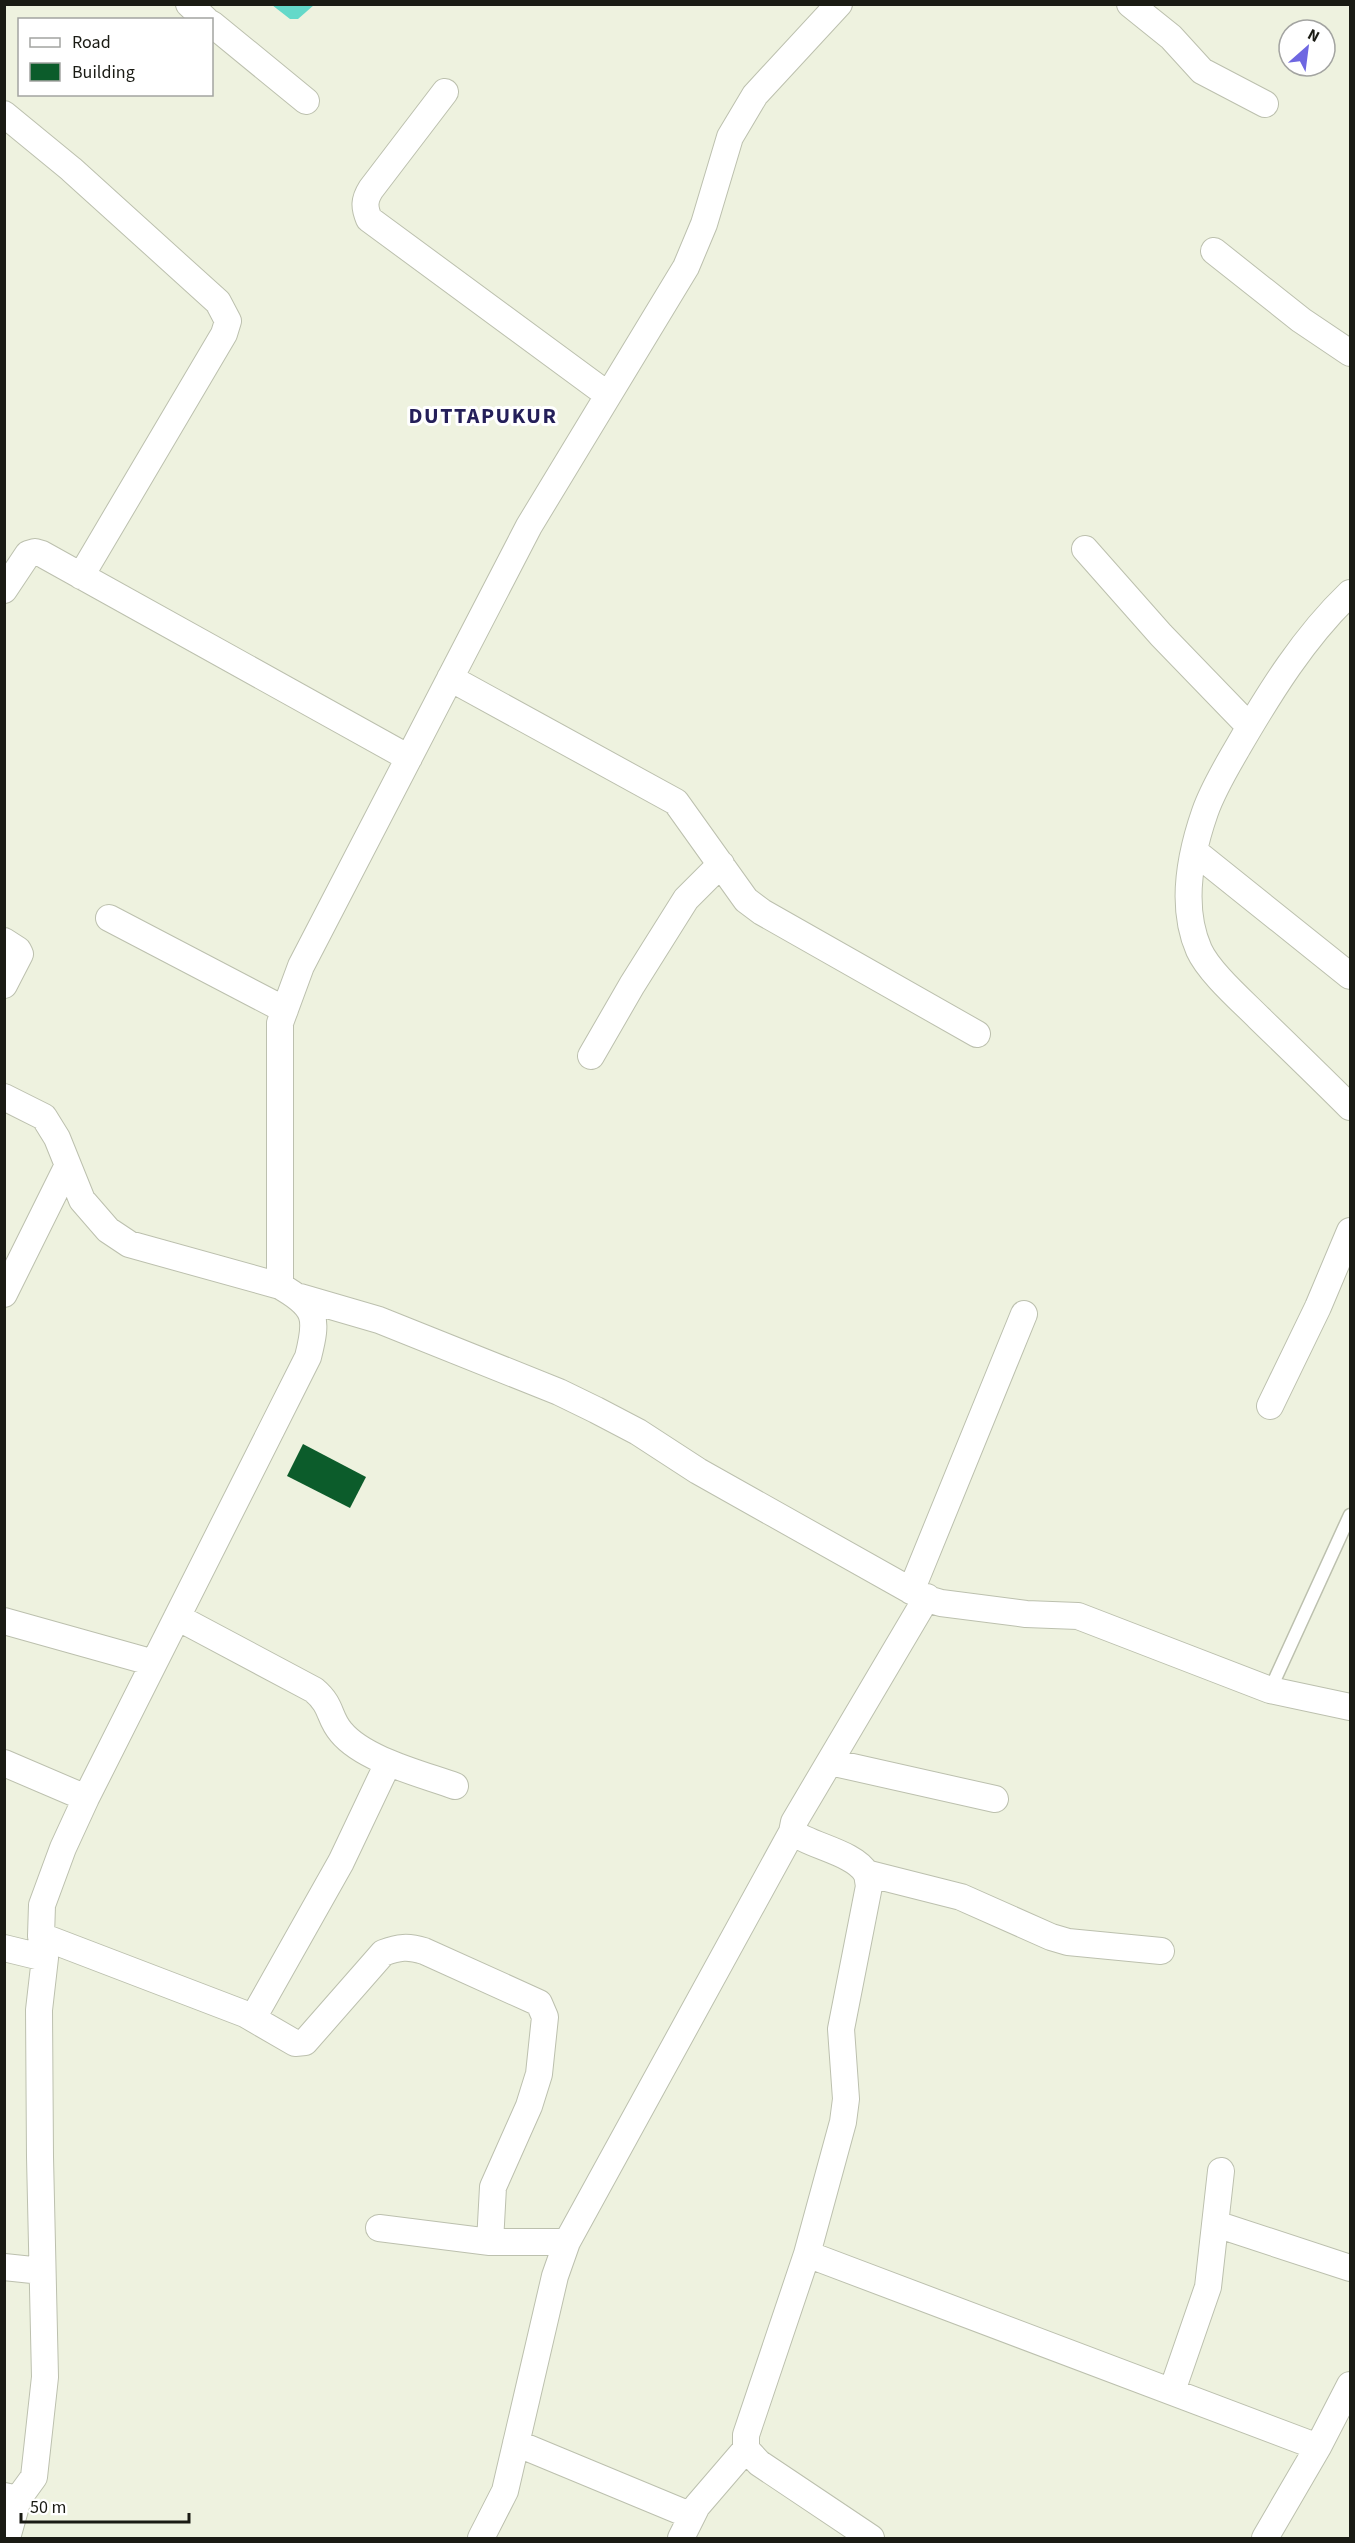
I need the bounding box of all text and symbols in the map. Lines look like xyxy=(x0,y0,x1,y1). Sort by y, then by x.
legend xyxy=(18,18,213,96)
north arrow xyxy=(1277,18,1337,78)
text: N xyxy=(1304,23,1323,48)
text: Road xyxy=(72,30,111,55)
text: Building xyxy=(72,60,135,85)
district label: DUTTAPUKUR xyxy=(409,400,557,432)
scale bar xyxy=(21,2486,189,2524)
text: 50 m xyxy=(30,2495,66,2520)

